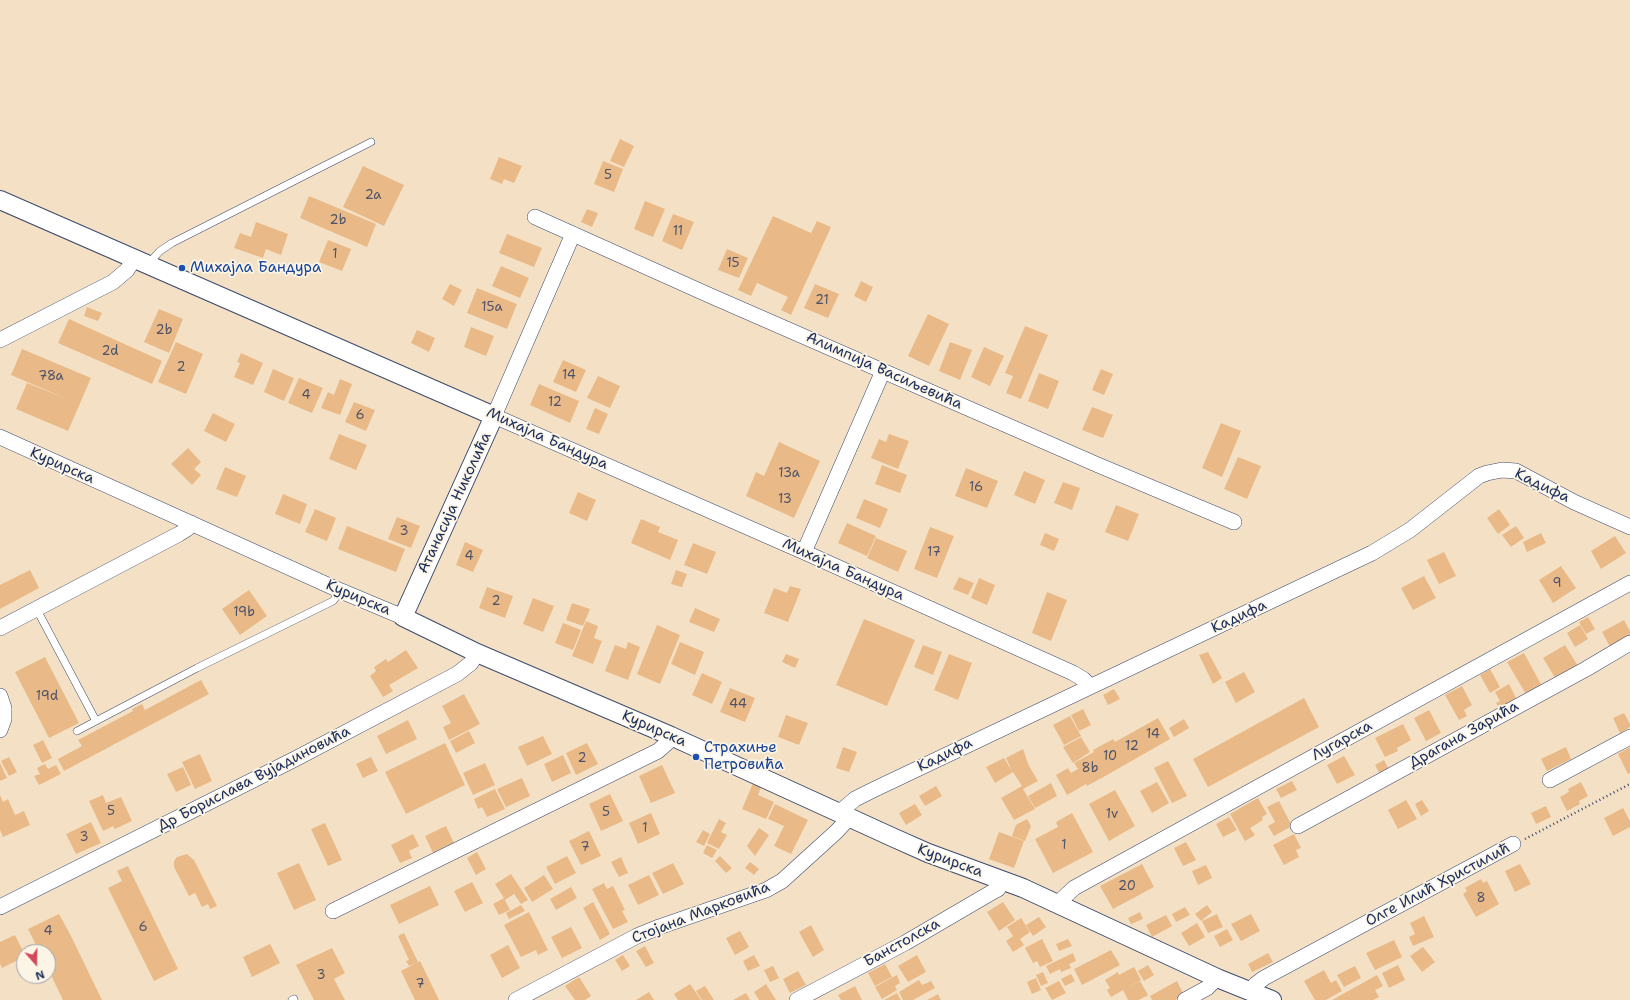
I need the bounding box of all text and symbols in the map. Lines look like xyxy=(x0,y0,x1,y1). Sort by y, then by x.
house number: 5 xyxy=(604,168,612,184)
house number: 2a xyxy=(365,188,381,204)
house number: 2b xyxy=(330,213,346,229)
house number: 11 xyxy=(673,224,683,240)
house number: 1 xyxy=(332,247,338,263)
house number: 15 xyxy=(726,256,740,272)
place label: Михајла Бандура xyxy=(190,259,321,277)
marker: Михајла Бандура xyxy=(177,263,187,273)
house number: 21 xyxy=(815,293,829,309)
house number: 15a xyxy=(481,300,503,316)
house number: 2b xyxy=(156,323,172,339)
street label: Алимпија Васиљевића xyxy=(803,328,965,414)
house number: 2d xyxy=(102,344,118,360)
house number: 2 xyxy=(176,360,186,376)
house number: 14 xyxy=(562,368,576,384)
house number: 78a xyxy=(38,369,64,385)
house number: 4 xyxy=(301,388,311,404)
house number: 12 xyxy=(548,395,562,411)
street label: Михајла Бандура xyxy=(483,404,611,474)
house number: 6 xyxy=(355,408,365,424)
street label: Атанасија Николића xyxy=(414,429,496,577)
street label: Курирска xyxy=(27,444,97,488)
street label: Кадифа xyxy=(1512,465,1572,507)
house number: 13a xyxy=(778,466,800,482)
house number: 16 xyxy=(969,480,983,496)
house number: 13 xyxy=(778,492,792,508)
house number: 3 xyxy=(399,524,409,540)
street label: Михајла Бандура xyxy=(779,535,907,605)
house number: 17 xyxy=(927,545,941,561)
house number: 4 xyxy=(464,549,474,565)
street label: Курирска xyxy=(323,576,393,620)
house number: 9 xyxy=(1552,576,1562,592)
house number: 2 xyxy=(491,594,501,610)
street label: Кадифа xyxy=(1208,596,1270,638)
house number: 19b xyxy=(233,605,255,621)
house number: 19d xyxy=(36,689,58,705)
house number: 44 xyxy=(729,697,747,713)
street label: Драгана Зарића xyxy=(1406,697,1522,773)
street label: Курирска xyxy=(619,707,689,751)
street label: Лугарска xyxy=(1309,717,1375,765)
street label: Др Борислава Вујадиновића xyxy=(155,722,353,836)
house number: 14 xyxy=(1146,727,1160,743)
street label: Кадифа xyxy=(915,734,975,776)
place label: Страхиње Петровића xyxy=(704,739,783,774)
house number: 12 xyxy=(1125,739,1139,755)
house number: 10 xyxy=(1103,749,1117,765)
house number: 2 xyxy=(577,751,587,767)
marker: Страхиње Петровића xyxy=(691,752,701,762)
house number: 8b xyxy=(1082,761,1098,777)
house number: 5 xyxy=(107,804,115,820)
house number: 5 xyxy=(602,805,610,821)
house number: 1v xyxy=(1106,807,1118,823)
house number: 1 xyxy=(642,821,648,837)
house number: 3 xyxy=(79,830,89,846)
house number: 1 xyxy=(1061,838,1067,854)
street label: Олге Илић Христилић xyxy=(1363,839,1513,931)
house number: 7 xyxy=(580,840,590,856)
street label: Курирска xyxy=(915,840,985,882)
street label: Стојана Марковића xyxy=(629,878,773,948)
house number: 20 xyxy=(1118,879,1136,895)
house number: 8 xyxy=(1476,891,1486,907)
street label: Банстолска xyxy=(861,915,943,971)
house number: 6 xyxy=(138,920,148,936)
house number: 4 xyxy=(43,924,53,940)
north arrow xyxy=(16,944,56,984)
text: N xyxy=(33,966,47,983)
house number: 3 xyxy=(316,968,326,984)
house number: 7 xyxy=(415,977,425,993)

